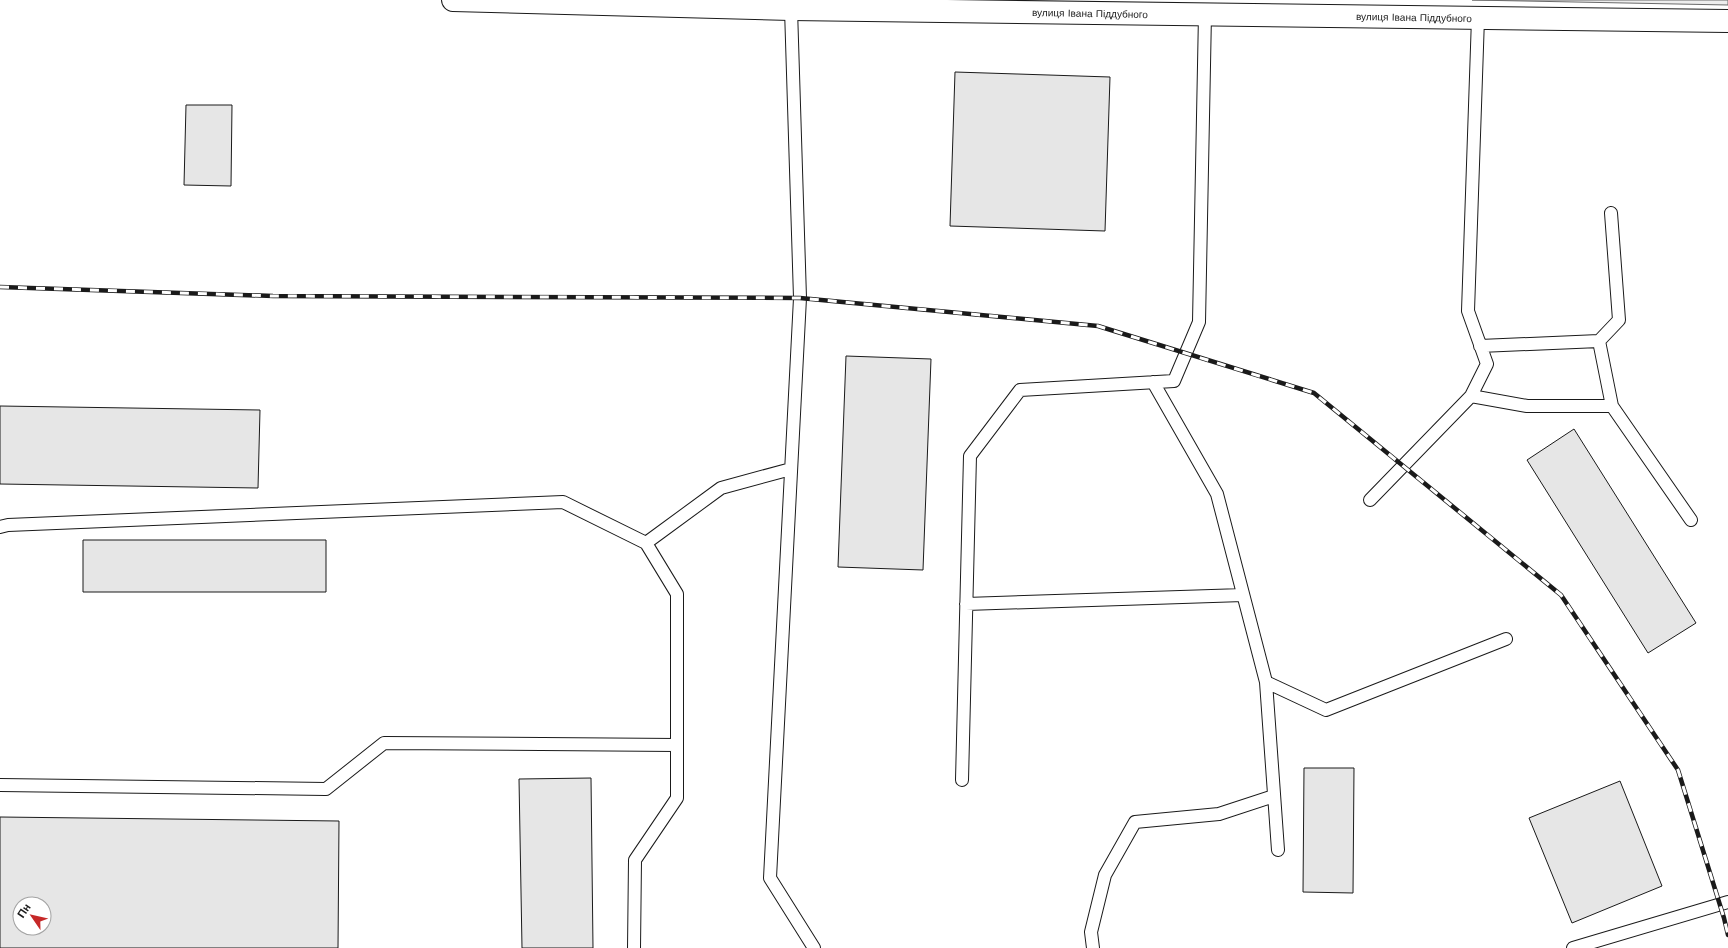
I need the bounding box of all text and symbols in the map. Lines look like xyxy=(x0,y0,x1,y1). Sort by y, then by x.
street label: вулиця Івана Піддубного xyxy=(1032,7,1148,20)
street label: вулиця Івана Піддубного xyxy=(1356,11,1472,24)
north arrow xyxy=(12,896,52,936)
text: Пн xyxy=(15,901,34,920)

